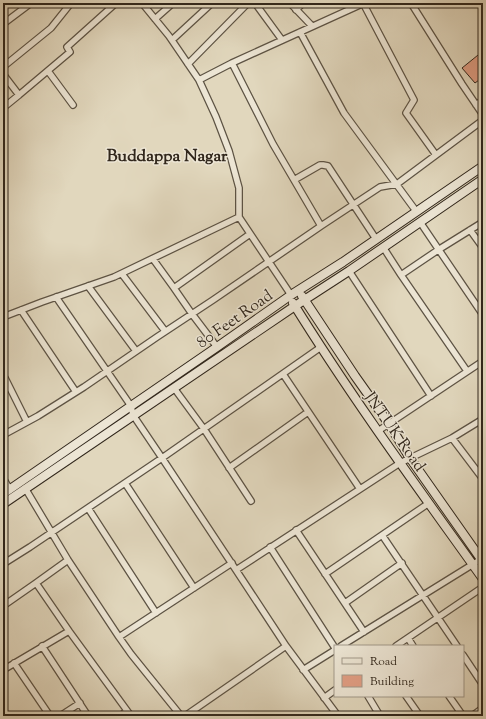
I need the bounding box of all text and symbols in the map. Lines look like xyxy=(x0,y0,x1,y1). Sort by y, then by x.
district label: Buddappa Nagar xyxy=(107,145,228,169)
street label: 80 Feet Road xyxy=(193,285,278,355)
street label: JNTUK Road xyxy=(357,387,430,477)
legend xyxy=(334,645,464,697)
text: Road xyxy=(370,653,397,671)
text: Building xyxy=(370,673,414,691)

